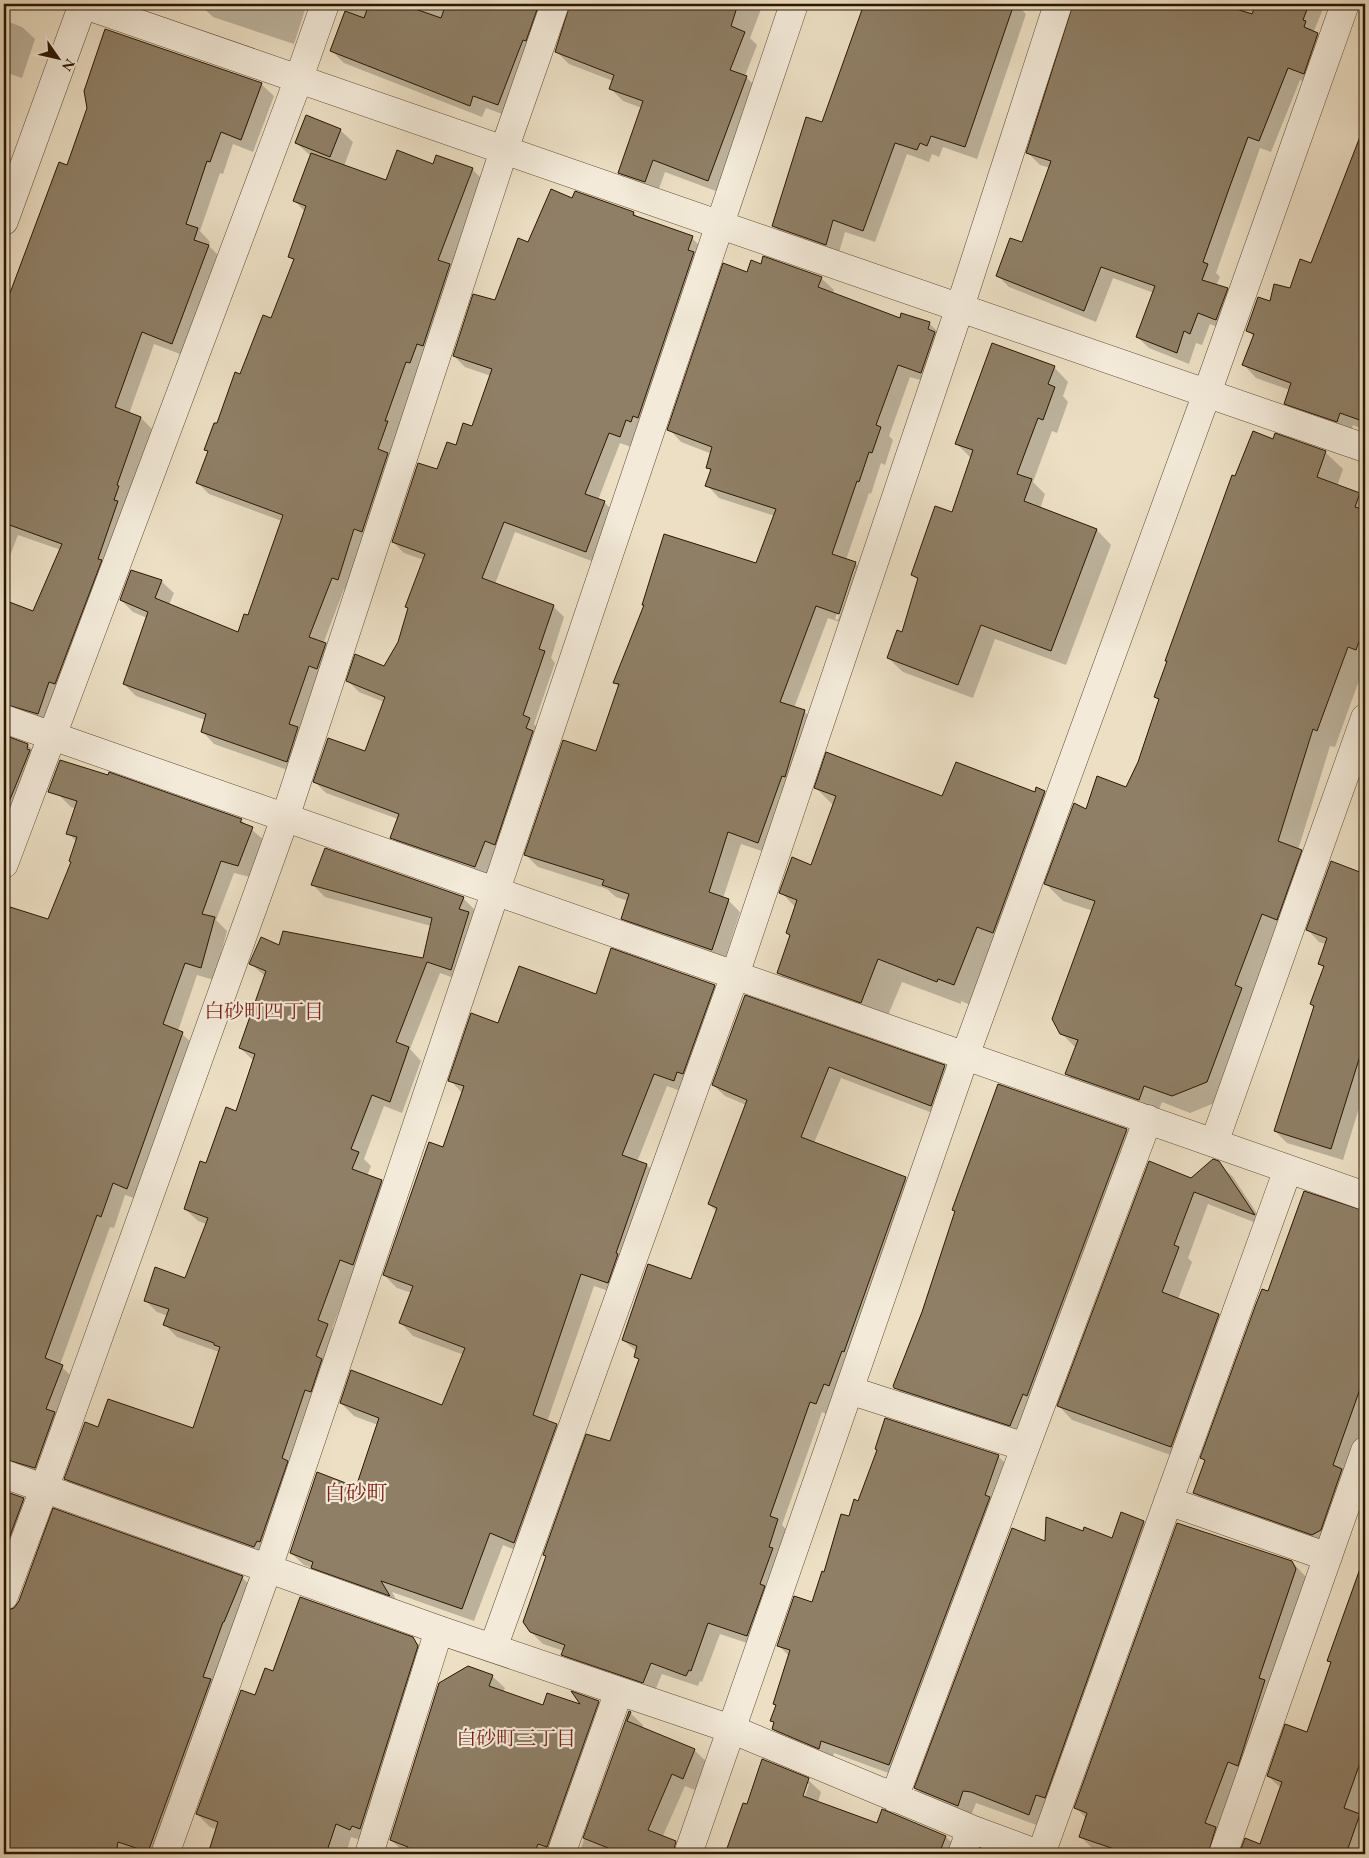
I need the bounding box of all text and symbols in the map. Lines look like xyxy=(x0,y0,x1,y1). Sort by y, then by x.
north arrow xyxy=(32,32,82,82)
text: N xyxy=(58,56,79,76)
district label: 白砂町四丁目 xyxy=(204,998,324,1024)
district label: 白砂町 xyxy=(325,1479,388,1506)
district label: 白砂町三丁目 xyxy=(456,1725,576,1751)

